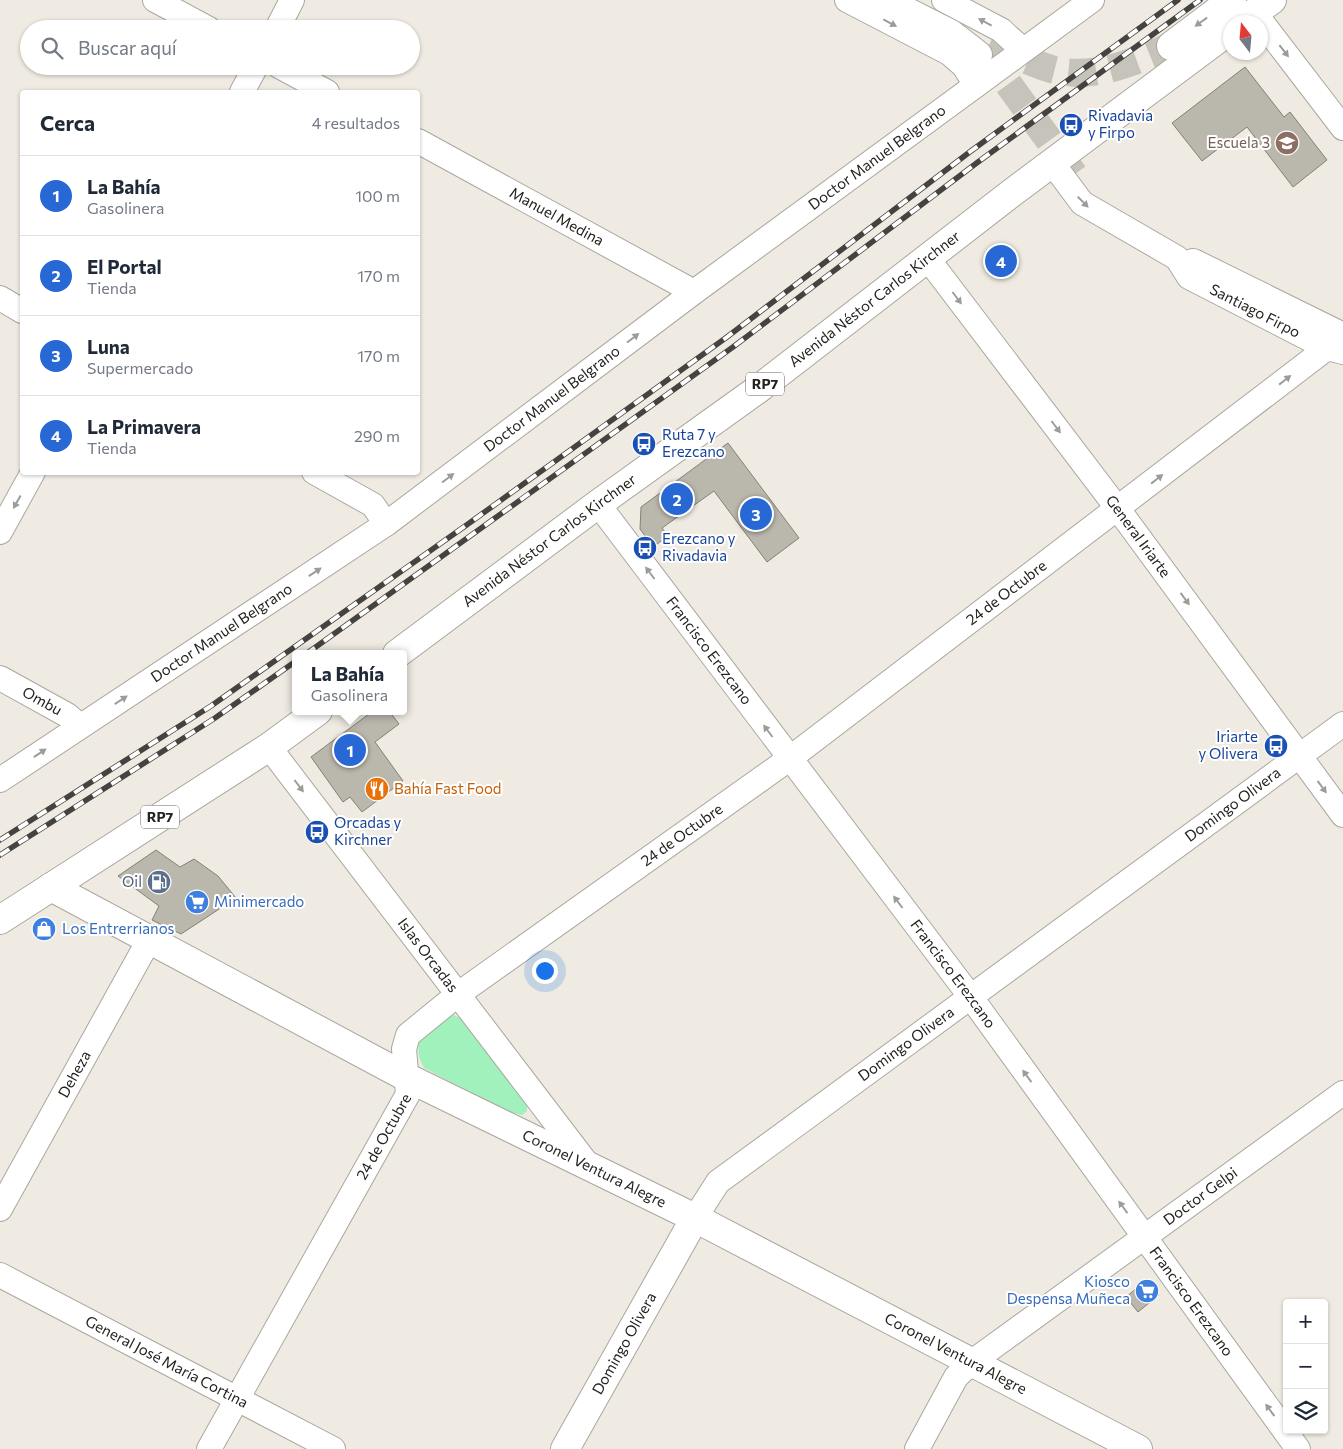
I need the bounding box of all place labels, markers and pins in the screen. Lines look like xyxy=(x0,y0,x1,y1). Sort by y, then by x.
place label: Rivadavia y Firpo xyxy=(1088,106,1153,141)
bus stop icon: Rivadavia y Firpo xyxy=(1058,112,1084,138)
school or university icon: Escuela 3 xyxy=(1274,130,1300,156)
place label: Escuela 3 xyxy=(1208,133,1270,151)
pin: 4 xyxy=(985,242,1017,280)
place label: Ruta 7 y Erezcano xyxy=(662,425,725,460)
bus stop icon: Ruta 7 y Erezcano xyxy=(631,431,657,457)
pin: 2 xyxy=(661,480,693,518)
pin: 3 xyxy=(740,495,772,533)
place label: Erezcano y Rivadavia xyxy=(662,529,736,564)
bus stop icon: Erezcano y Rivadavia xyxy=(632,535,658,561)
place label: Iriarte y Olivera xyxy=(1198,727,1258,762)
pin: 1 xyxy=(334,731,366,769)
bus stop icon: Iriarte y Olivera xyxy=(1263,733,1289,759)
restaurant icon: Bahía Fast Food xyxy=(364,776,390,802)
place label: Bahía Fast Food xyxy=(394,779,502,797)
place label: Orcadas y Kirchner xyxy=(334,813,401,848)
bus stop icon: Orcadas y Kirchner xyxy=(304,819,330,845)
fuel station icon: Oil xyxy=(146,869,172,895)
place label: Oil xyxy=(122,872,142,890)
supermarket icon: Minimercado xyxy=(184,889,210,915)
place label: Minimercado xyxy=(214,892,304,910)
shop icon: Los Entrerrianos xyxy=(31,916,57,942)
place label: Los Entrerrianos xyxy=(62,919,174,937)
place label: Kiosco Despensa Muñeca xyxy=(1007,1272,1130,1307)
supermarket icon: Kiosco Despensa Muñeca xyxy=(1134,1278,1160,1304)

